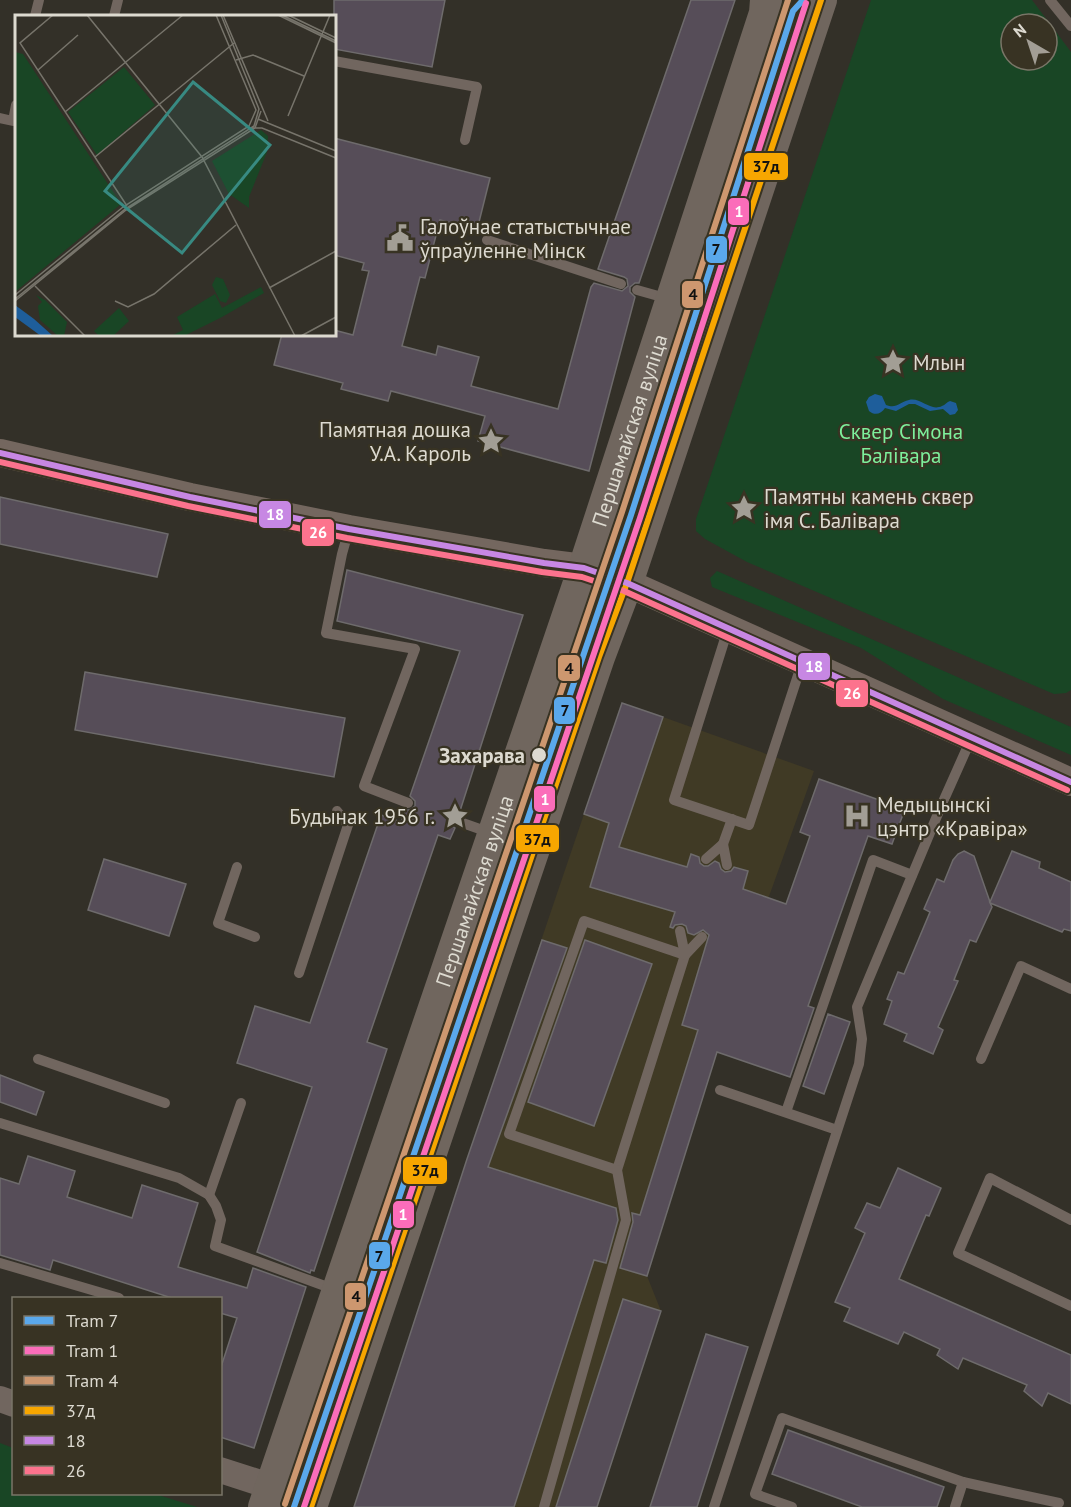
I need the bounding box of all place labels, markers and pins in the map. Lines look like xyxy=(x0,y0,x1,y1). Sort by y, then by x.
place label: Галоўнае статыстычнае ўпраўленне Мінск xyxy=(420,213,631,264)
public building icon: Галоўнае статыстычнае ўпраўленне Мінск xyxy=(385,223,415,253)
place icon: Млын xyxy=(878,347,908,377)
place label: Млын xyxy=(913,349,965,376)
place label: Памятная дошка У.А. Кароль xyxy=(319,416,471,467)
place icon: Памятная дошка У.А. Кароль xyxy=(476,426,506,456)
place label: Памятны камень сквер імя С. Балівара xyxy=(764,483,974,534)
place icon: Памятны камень сквер імя С. Балівара xyxy=(729,493,759,523)
place label: Захарава xyxy=(439,742,525,769)
marker: Захарава xyxy=(530,746,548,764)
place label: Медыцынскі цэнтр «Кравіра» xyxy=(877,791,1028,842)
place icon: Будынак 1956 г. xyxy=(440,801,470,831)
hospital icon: Медыцынскі цэнтр «Кравіра» xyxy=(842,801,872,831)
place label: Будынак 1956 г. xyxy=(289,803,435,830)

